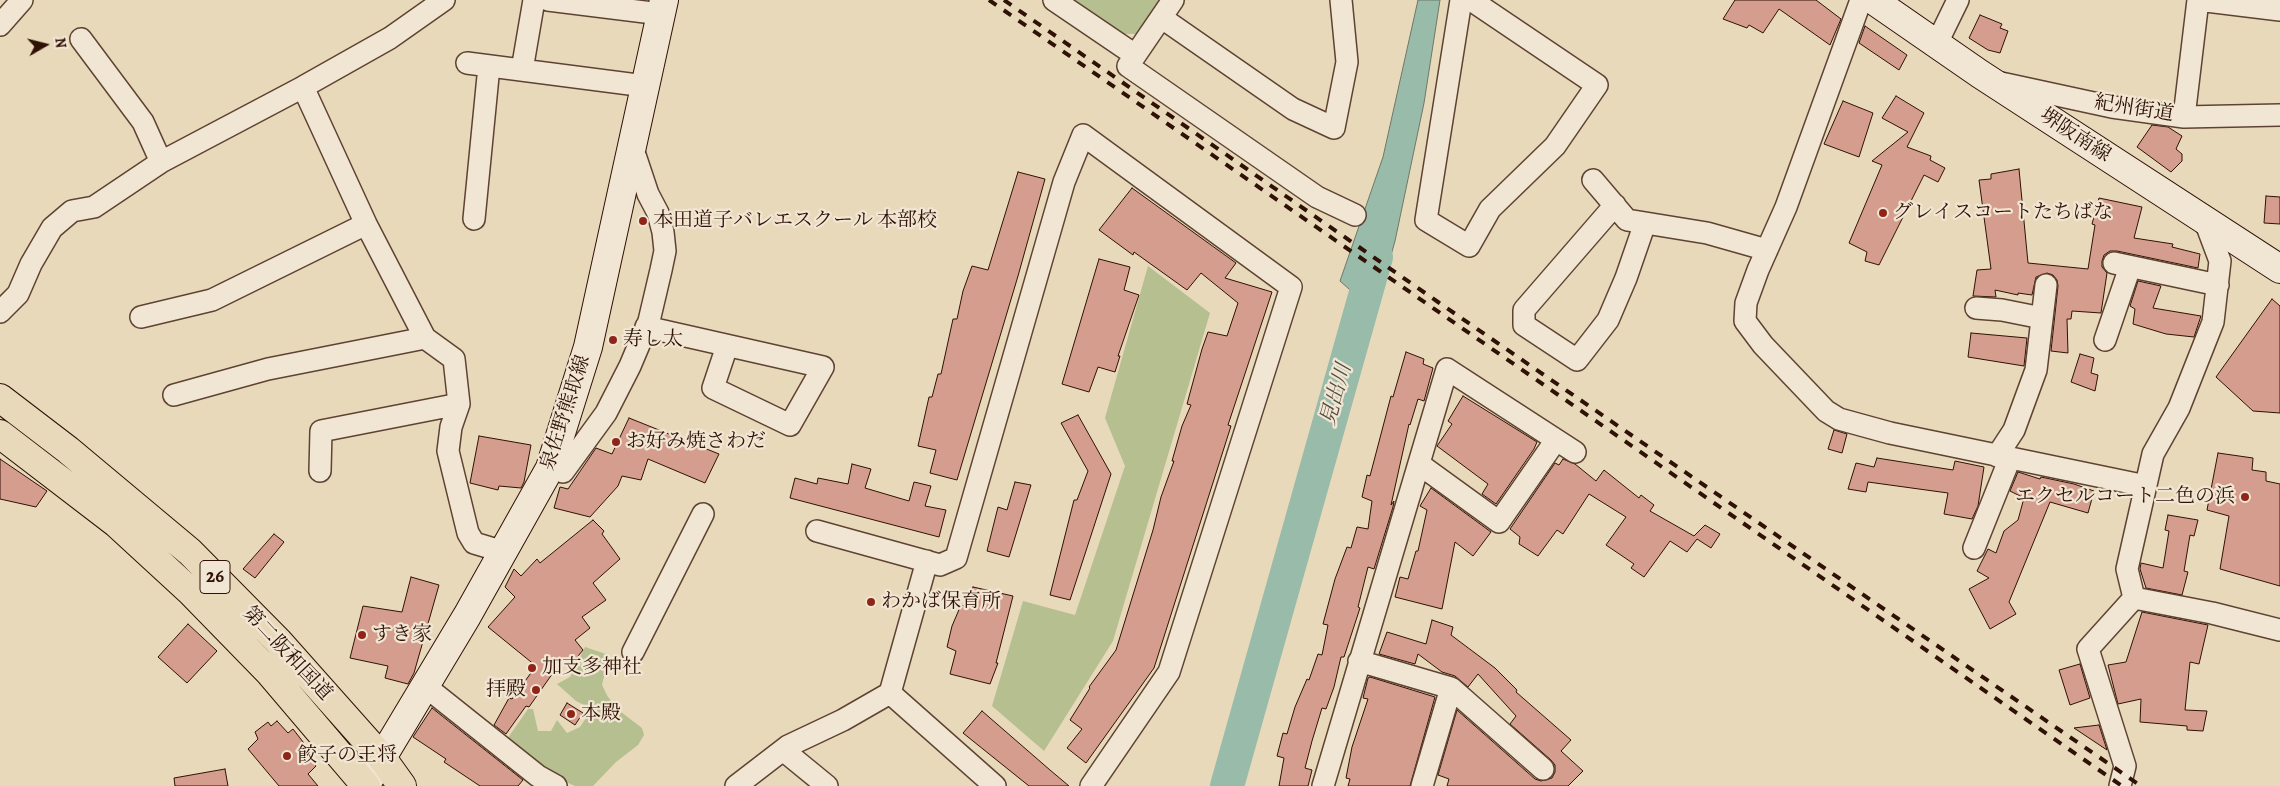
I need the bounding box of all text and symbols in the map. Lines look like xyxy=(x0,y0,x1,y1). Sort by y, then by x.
north arrow xyxy=(20,20,70,70)
text: N xyxy=(50,36,70,49)
street label: 紀州街道 xyxy=(2093,91,2175,127)
street label: 堺阪南線 xyxy=(2035,104,2115,168)
place label: グレイスコートたちばな xyxy=(1893,201,2113,225)
marker: グレイスコートたちばな xyxy=(1877,207,1889,219)
place label: 本田道子バレエスクール 本部校 xyxy=(653,209,937,233)
marker: 本田道子バレエスクール 本部校 xyxy=(637,215,649,227)
place label: 寿し太 xyxy=(623,328,683,352)
marker: 寿し太 xyxy=(607,334,619,346)
street label: 泉佐野熊取線 xyxy=(536,352,596,474)
water label: 見出川 xyxy=(1316,361,1358,429)
place label: お好み焼さわだ xyxy=(626,430,766,454)
marker: お好み焼さわだ xyxy=(610,436,622,448)
place label: エクセルコート二色の浜 xyxy=(2015,485,2235,509)
marker: エクセルコート二色の浜 xyxy=(2239,491,2251,503)
road number: 26 xyxy=(200,560,230,594)
place label: わかば保育所 xyxy=(881,590,1001,614)
marker: わかば保育所 xyxy=(865,596,877,608)
street label: 第二阪和国道 xyxy=(237,602,337,706)
place label: すき家 xyxy=(372,623,432,647)
marker: すき家 xyxy=(356,629,368,641)
place label: 加支多神社 xyxy=(542,656,642,680)
marker: 加支多神社 xyxy=(526,662,538,674)
place label: 拝殿 xyxy=(486,678,526,702)
marker: 拝殿 xyxy=(530,684,542,696)
place label: 本殿 xyxy=(581,702,621,726)
marker: 本殿 xyxy=(565,708,577,720)
place label: 餃子の王将 xyxy=(297,744,397,768)
marker: 餃子の王将 xyxy=(281,750,293,762)

